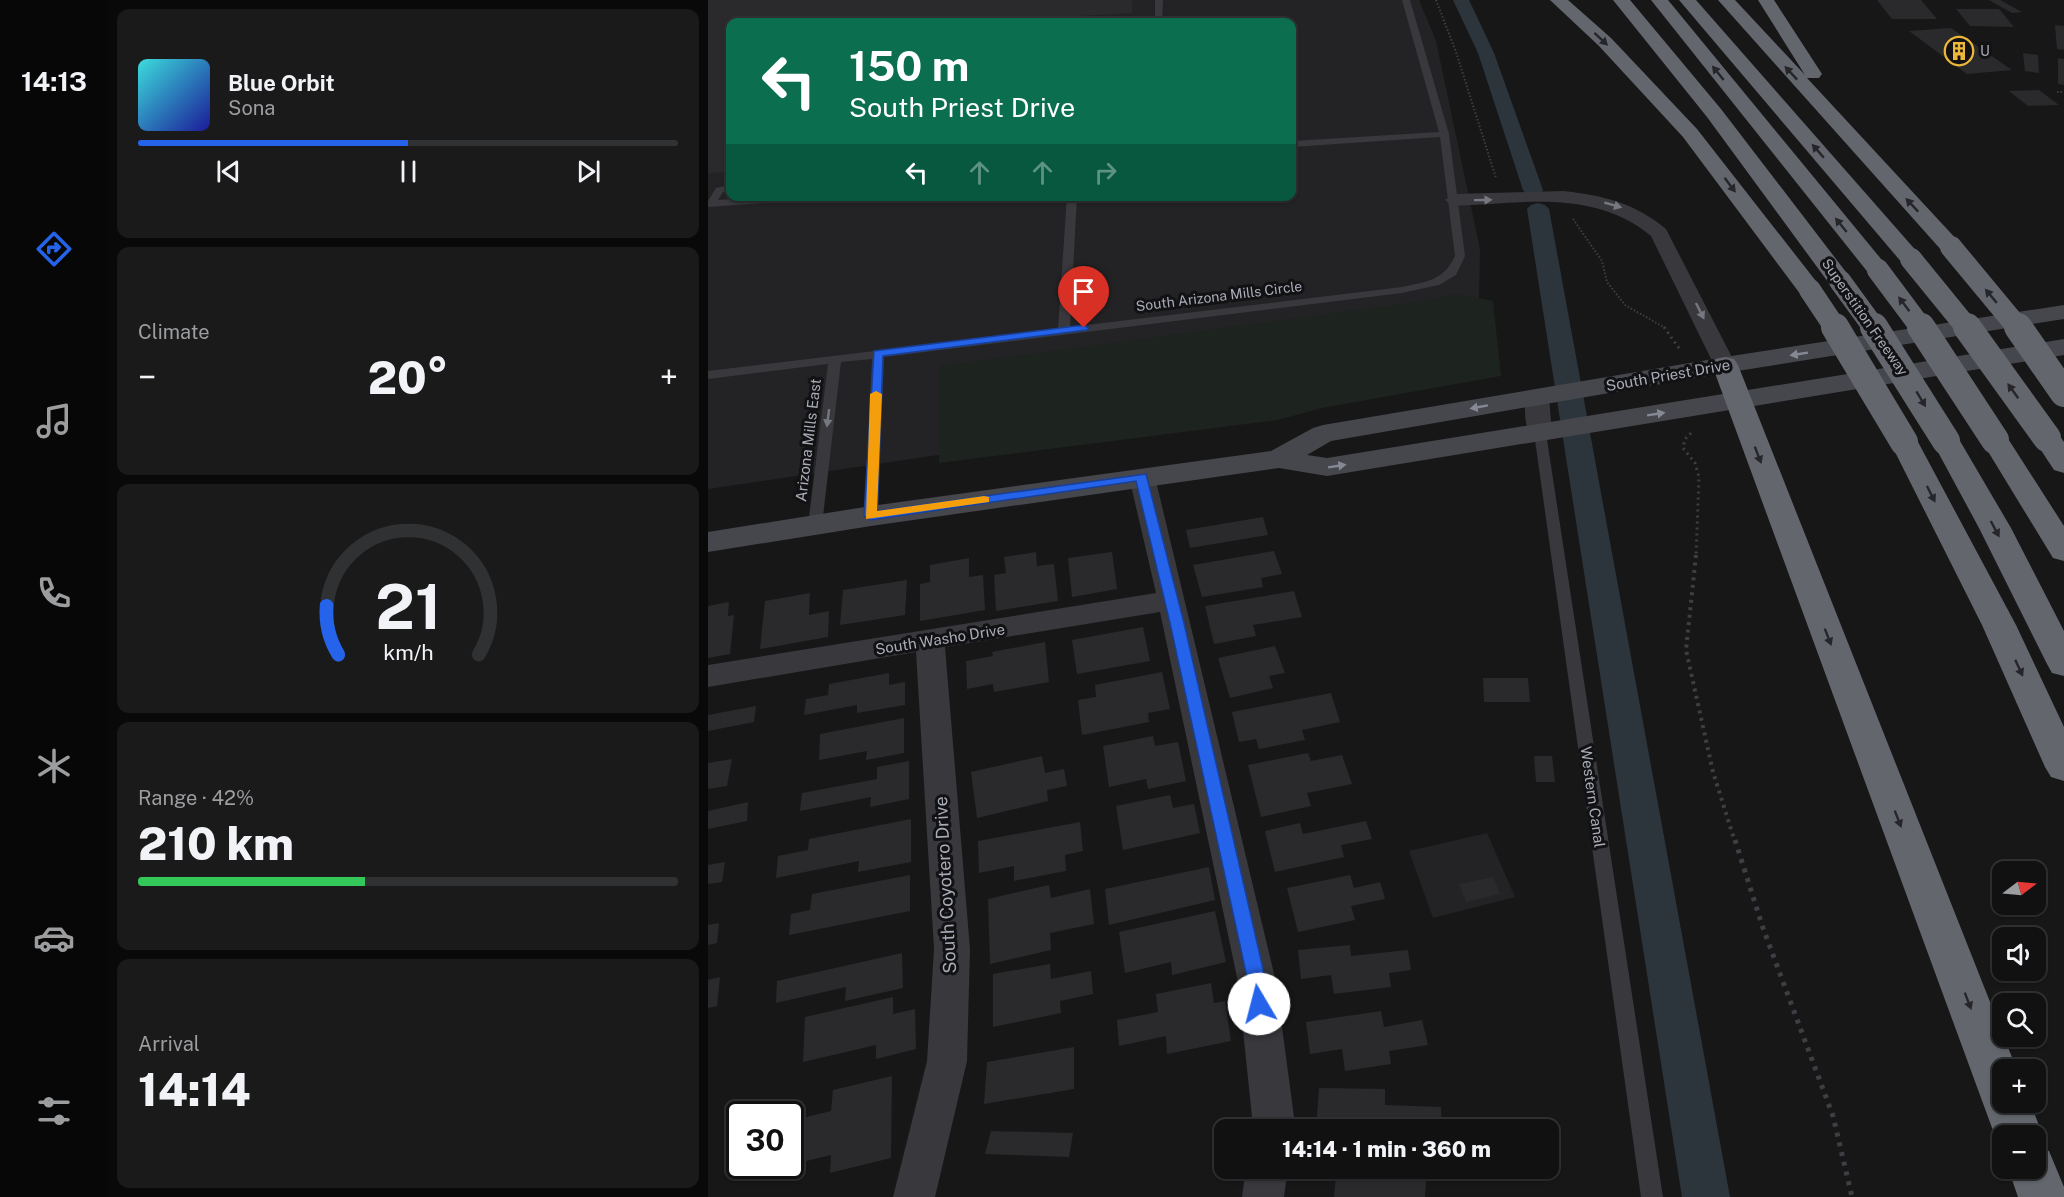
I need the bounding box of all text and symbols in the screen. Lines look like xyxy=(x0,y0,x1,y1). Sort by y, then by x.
one-way arrow xyxy=(1594,32,1609,46)
building icon: U xyxy=(1943,35,1975,67)
text: 150 m xyxy=(849,41,969,90)
icon: left xyxy=(750,42,828,120)
place label: U xyxy=(1980,43,1990,59)
text: 14:13 xyxy=(21,65,87,97)
one-way arrow xyxy=(1712,65,1725,81)
one-way arrow xyxy=(1784,65,1798,80)
text: Blue Orbit xyxy=(228,70,335,96)
text: South Priest Drive xyxy=(849,91,1075,123)
text: Sona xyxy=(228,96,275,120)
one-way arrow xyxy=(1812,144,1825,159)
icon: previous xyxy=(212,155,245,188)
icon: pause xyxy=(392,155,425,188)
icon: next xyxy=(572,155,605,188)
icon: left xyxy=(900,156,933,189)
icon: ahead xyxy=(963,156,996,189)
icon: ahead xyxy=(1026,156,1059,189)
icon: right xyxy=(1089,156,1122,189)
one-way arrow xyxy=(1724,178,1736,193)
one-way arrow xyxy=(1474,195,1493,205)
one-way arrow xyxy=(1905,197,1919,212)
one-way arrow xyxy=(1604,201,1622,210)
one-way arrow xyxy=(1836,217,1848,232)
icon: directions xyxy=(33,228,75,270)
street label: Superstition Freeway xyxy=(1819,256,1912,379)
pin xyxy=(1058,266,1109,328)
icon: arrive xyxy=(1067,275,1100,308)
street label: South Arizona Mills Circle xyxy=(1135,278,1303,314)
one-way arrow xyxy=(1985,288,1998,304)
one-way arrow xyxy=(1898,297,1910,313)
one-way arrow xyxy=(1695,303,1705,320)
text: Climate xyxy=(138,320,210,344)
one-way arrow xyxy=(1789,350,1808,359)
text: 20° xyxy=(368,351,448,404)
street label: South Priest Drive xyxy=(1605,356,1731,394)
text: − xyxy=(138,358,156,396)
text: + xyxy=(660,358,678,396)
street label: Arizona Mills East xyxy=(792,377,824,503)
one-way arrow xyxy=(2007,383,2019,399)
one-way arrow xyxy=(1915,391,1926,407)
icon: music xyxy=(33,400,75,442)
one-way arrow xyxy=(1470,403,1489,412)
one-way arrow xyxy=(823,408,832,427)
one-way arrow xyxy=(1646,409,1665,418)
one-way arrow xyxy=(1754,446,1763,464)
one-way arrow xyxy=(1328,461,1347,470)
one-way arrow xyxy=(1926,486,1936,503)
one-way arrow xyxy=(1990,521,2000,538)
text: 21 xyxy=(375,571,441,644)
icon: phone xyxy=(33,572,75,614)
street label: South Washo Drive xyxy=(874,620,1006,658)
one-way arrow xyxy=(1824,628,1833,646)
text: km/h xyxy=(383,641,433,666)
one-way arrow xyxy=(2014,660,2023,677)
icon: climate xyxy=(33,745,75,787)
street label: Western Canal xyxy=(1578,745,1608,849)
text: Range · 42% xyxy=(138,786,254,810)
street label: South Coyotero Drive xyxy=(930,796,960,974)
one-way arrow xyxy=(1893,810,1903,828)
text: 210 km xyxy=(138,817,294,870)
north arrow xyxy=(1992,861,2046,915)
map controls xyxy=(1992,861,2046,1179)
icon: car xyxy=(33,917,75,959)
button: sound xyxy=(1992,927,2046,981)
position arrow xyxy=(1227,972,1291,1036)
one-way arrow xyxy=(1963,992,1973,1010)
button: search xyxy=(1992,993,2046,1047)
text: Arrival xyxy=(138,1032,200,1056)
button: + xyxy=(1992,1059,2046,1113)
text: 14:14 xyxy=(138,1063,251,1116)
icon: filters xyxy=(33,1090,75,1132)
speed limit sign: 30 xyxy=(726,1101,804,1179)
button: − xyxy=(1992,1125,2046,1179)
text: 14:14 · 1 min · 360 m xyxy=(1282,1136,1491,1162)

